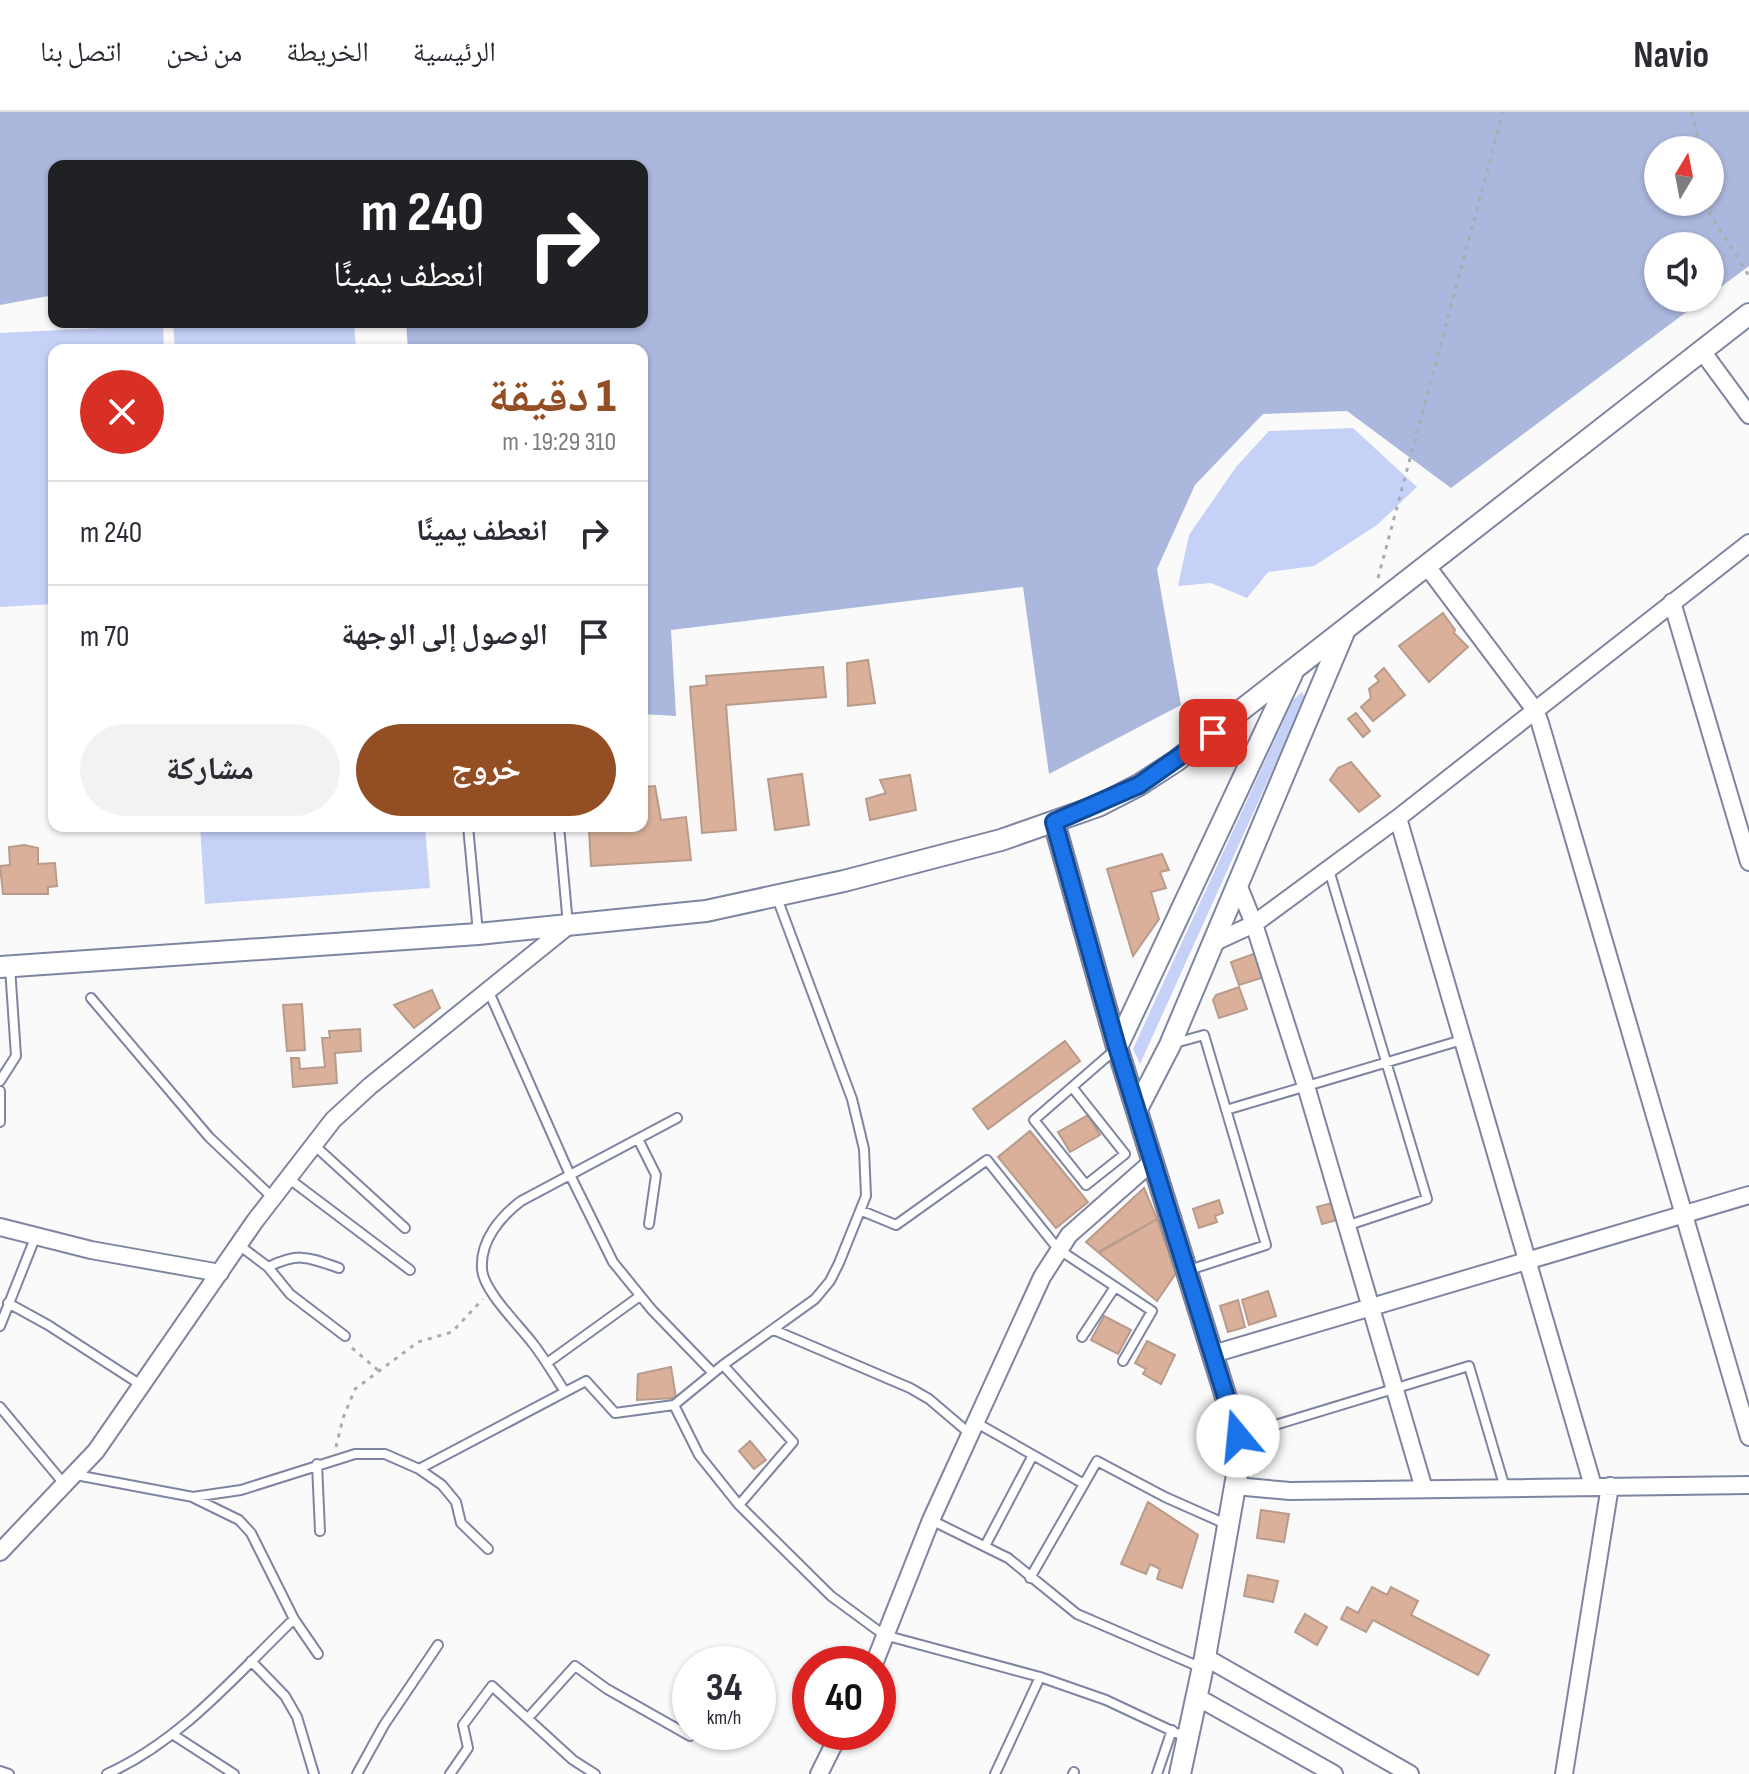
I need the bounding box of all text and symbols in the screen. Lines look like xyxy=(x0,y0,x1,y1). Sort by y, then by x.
text: Navio xyxy=(1633,33,1709,78)
text: اتصل بنا xyxy=(40,36,122,69)
text: من نحن xyxy=(166,36,242,69)
text: الخريطة xyxy=(286,36,369,69)
text: الرئيسية xyxy=(413,36,496,69)
north arrow xyxy=(1644,136,1724,216)
map controls xyxy=(1644,136,1724,312)
text: 240 m xyxy=(361,180,484,247)
icon: right xyxy=(512,192,616,296)
button: sound xyxy=(1644,232,1724,312)
text: انعطف يمينًا xyxy=(333,254,484,297)
text: 1 دقيقة xyxy=(488,368,616,425)
button: close xyxy=(80,370,164,454)
text: 310 m · 19:29 xyxy=(502,427,616,458)
icon: right xyxy=(572,511,616,555)
text: انعطف يمينًا xyxy=(416,513,548,549)
text: 240 m xyxy=(80,515,142,551)
icon: arrive xyxy=(572,615,616,659)
text: الوصول إلى الوجهة xyxy=(341,617,548,653)
text: 70 m xyxy=(80,619,129,655)
pin xyxy=(1179,699,1247,767)
icon: arrive xyxy=(1191,711,1235,755)
button: مشاركة xyxy=(80,724,340,816)
button: خروج xyxy=(356,724,616,816)
position arrow xyxy=(1196,1394,1280,1478)
speed limit sign: 40 xyxy=(792,1646,896,1750)
text: 34 xyxy=(706,1664,742,1712)
text: km/h xyxy=(707,1706,741,1730)

